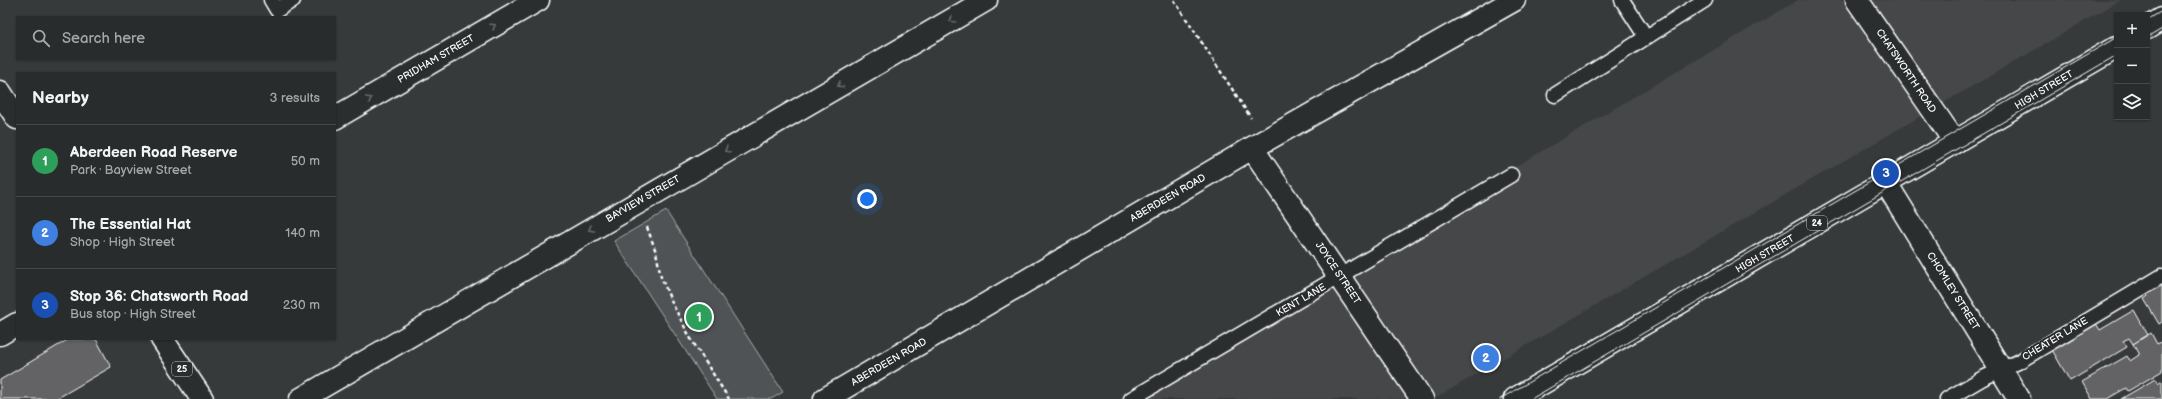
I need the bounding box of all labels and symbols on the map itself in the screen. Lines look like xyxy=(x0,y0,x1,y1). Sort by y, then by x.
one-way arrow xyxy=(949,15,956,22)
one-way arrow xyxy=(489,23,496,31)
street label: CHATSWORTH ROAD xyxy=(1873,27,1939,115)
street label: PRIDHAM STREET xyxy=(396,32,476,86)
street label: HIGH STREET xyxy=(2013,68,2075,112)
one-way arrow xyxy=(837,80,844,87)
one-way arrow xyxy=(365,96,372,103)
one-way arrow xyxy=(724,146,731,153)
pin: 3 xyxy=(1873,158,1899,188)
street label: ABERDEEN ROAD xyxy=(1128,172,1208,224)
street label: BAYVIEW STREET xyxy=(604,173,682,225)
your location xyxy=(857,189,877,209)
road number: 24 xyxy=(1807,216,1827,230)
one-way arrow xyxy=(588,225,595,232)
street label: HIGH STREET xyxy=(1733,232,1797,276)
street label: JOYCE STREET xyxy=(1313,240,1363,306)
street label: CHOMLEY STREET xyxy=(1924,250,1982,332)
street label: KENT LANE xyxy=(1274,281,1328,319)
pin: 1 xyxy=(686,302,712,332)
street label: CHEATER LANE xyxy=(2020,314,2090,363)
street label: ABERDEEN ROAD xyxy=(849,336,929,388)
pin: 2 xyxy=(1473,343,1499,373)
road number: 25 xyxy=(172,362,192,376)

